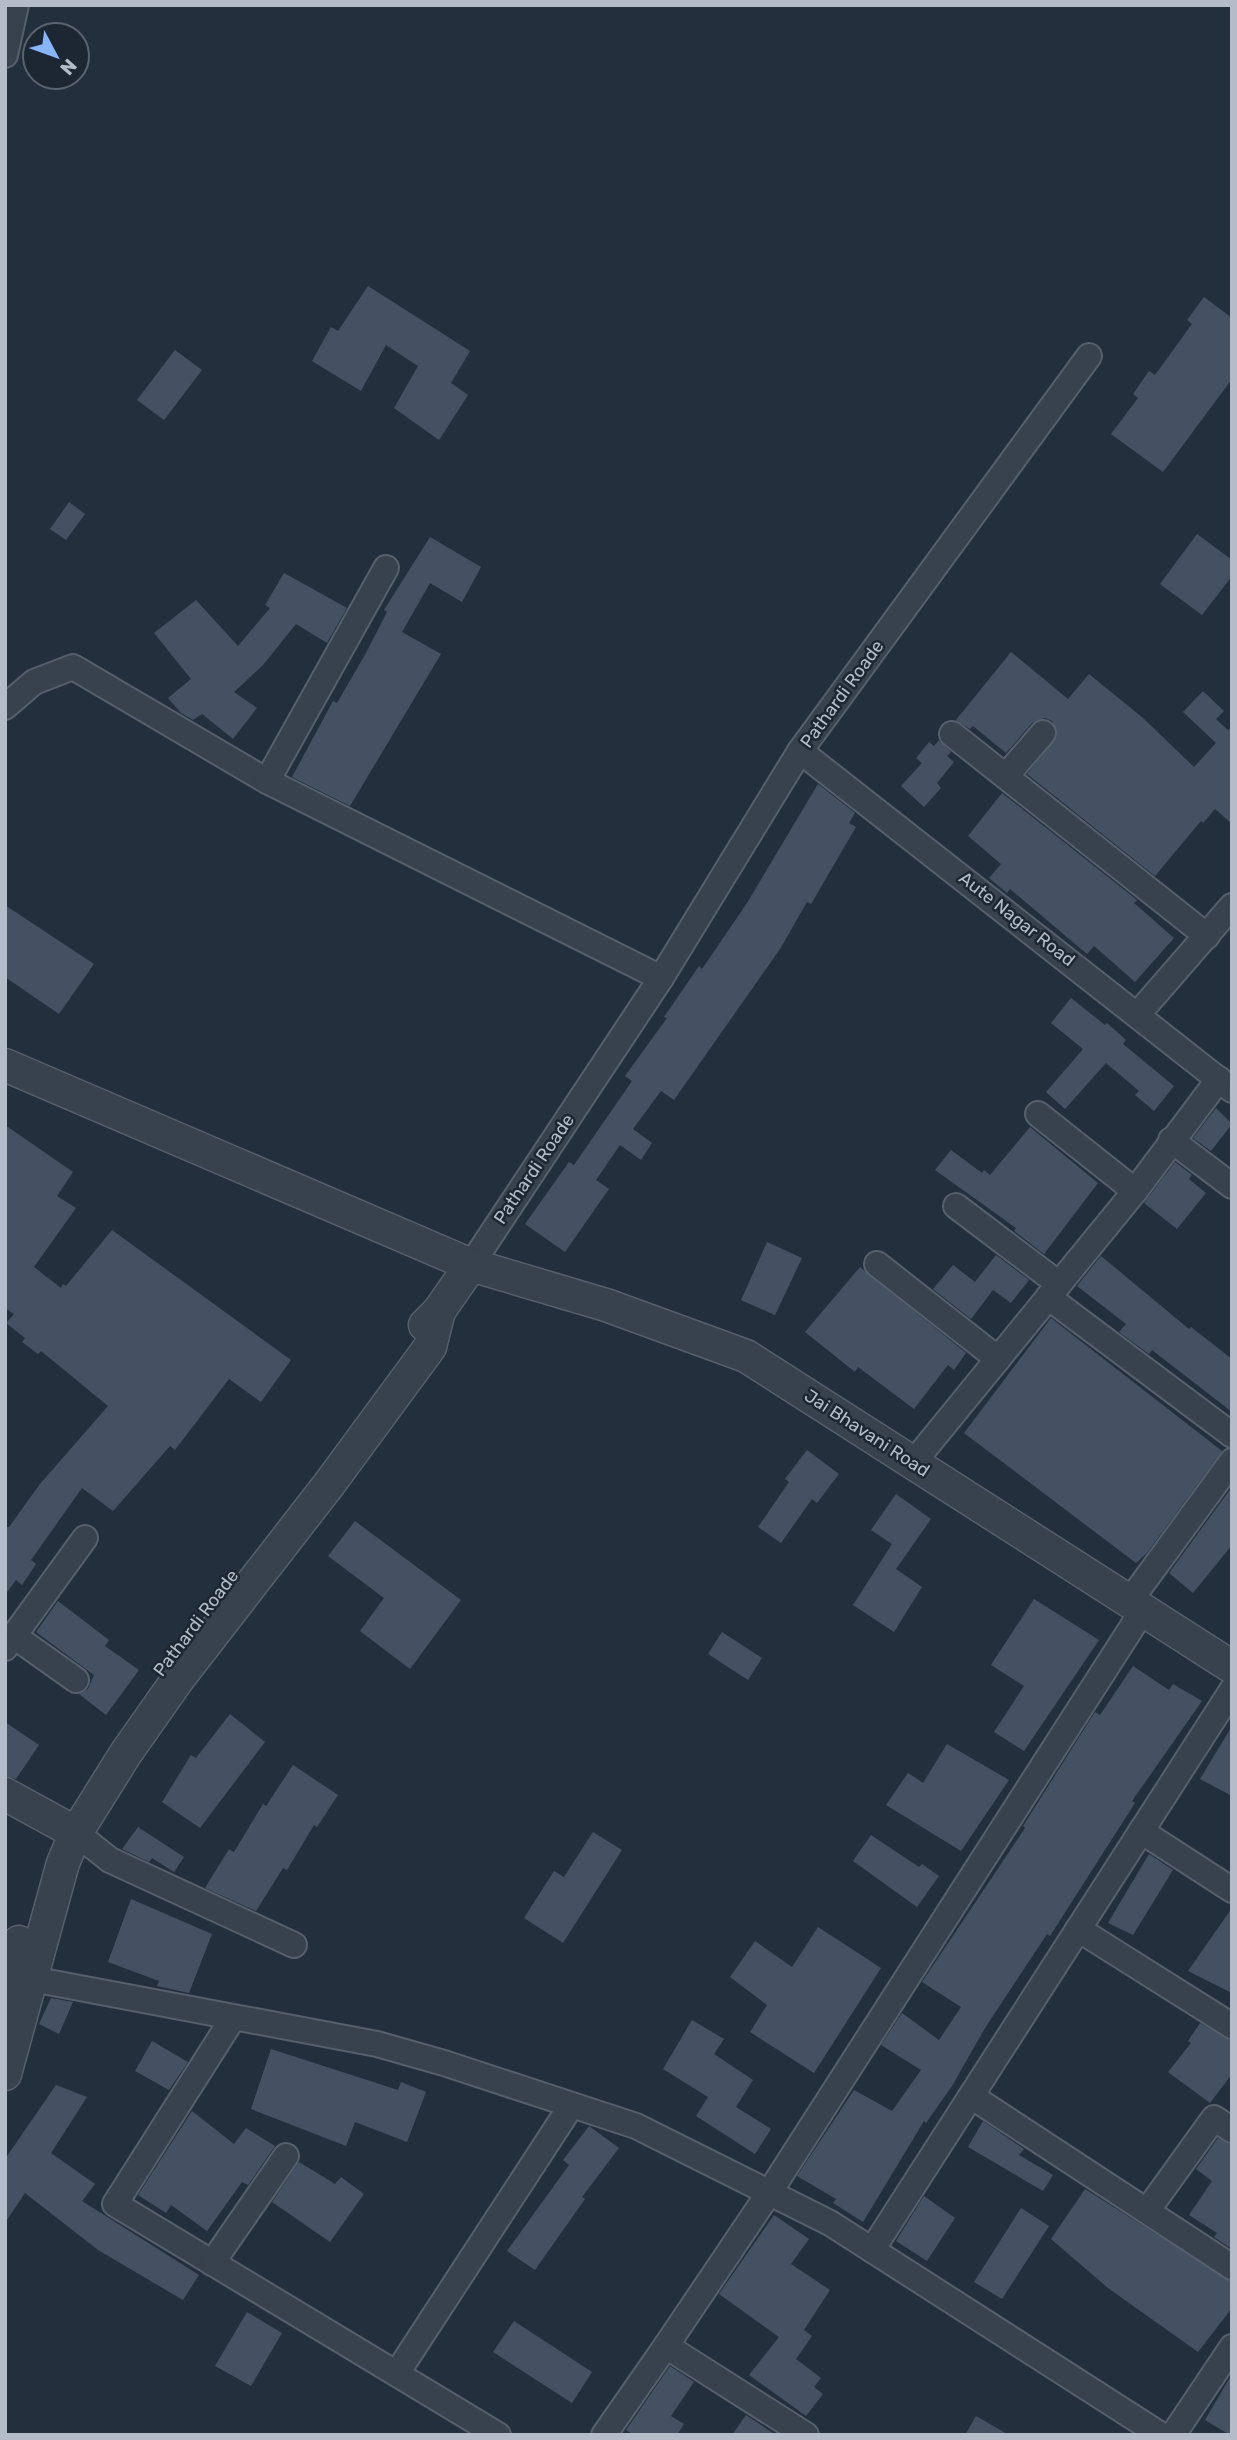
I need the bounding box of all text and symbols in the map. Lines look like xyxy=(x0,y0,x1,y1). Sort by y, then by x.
north arrow xyxy=(21,21,91,91)
text: N xyxy=(55,54,82,80)
street label: Pathardi Roade xyxy=(795,636,889,752)
street label: Aute Nagar Road xyxy=(955,867,1079,971)
street label: Pathardi Roade xyxy=(489,1110,579,1228)
street label: Jai Bhavani Road xyxy=(800,1384,934,1482)
street label: Pathardi Roade xyxy=(149,1565,243,1681)

